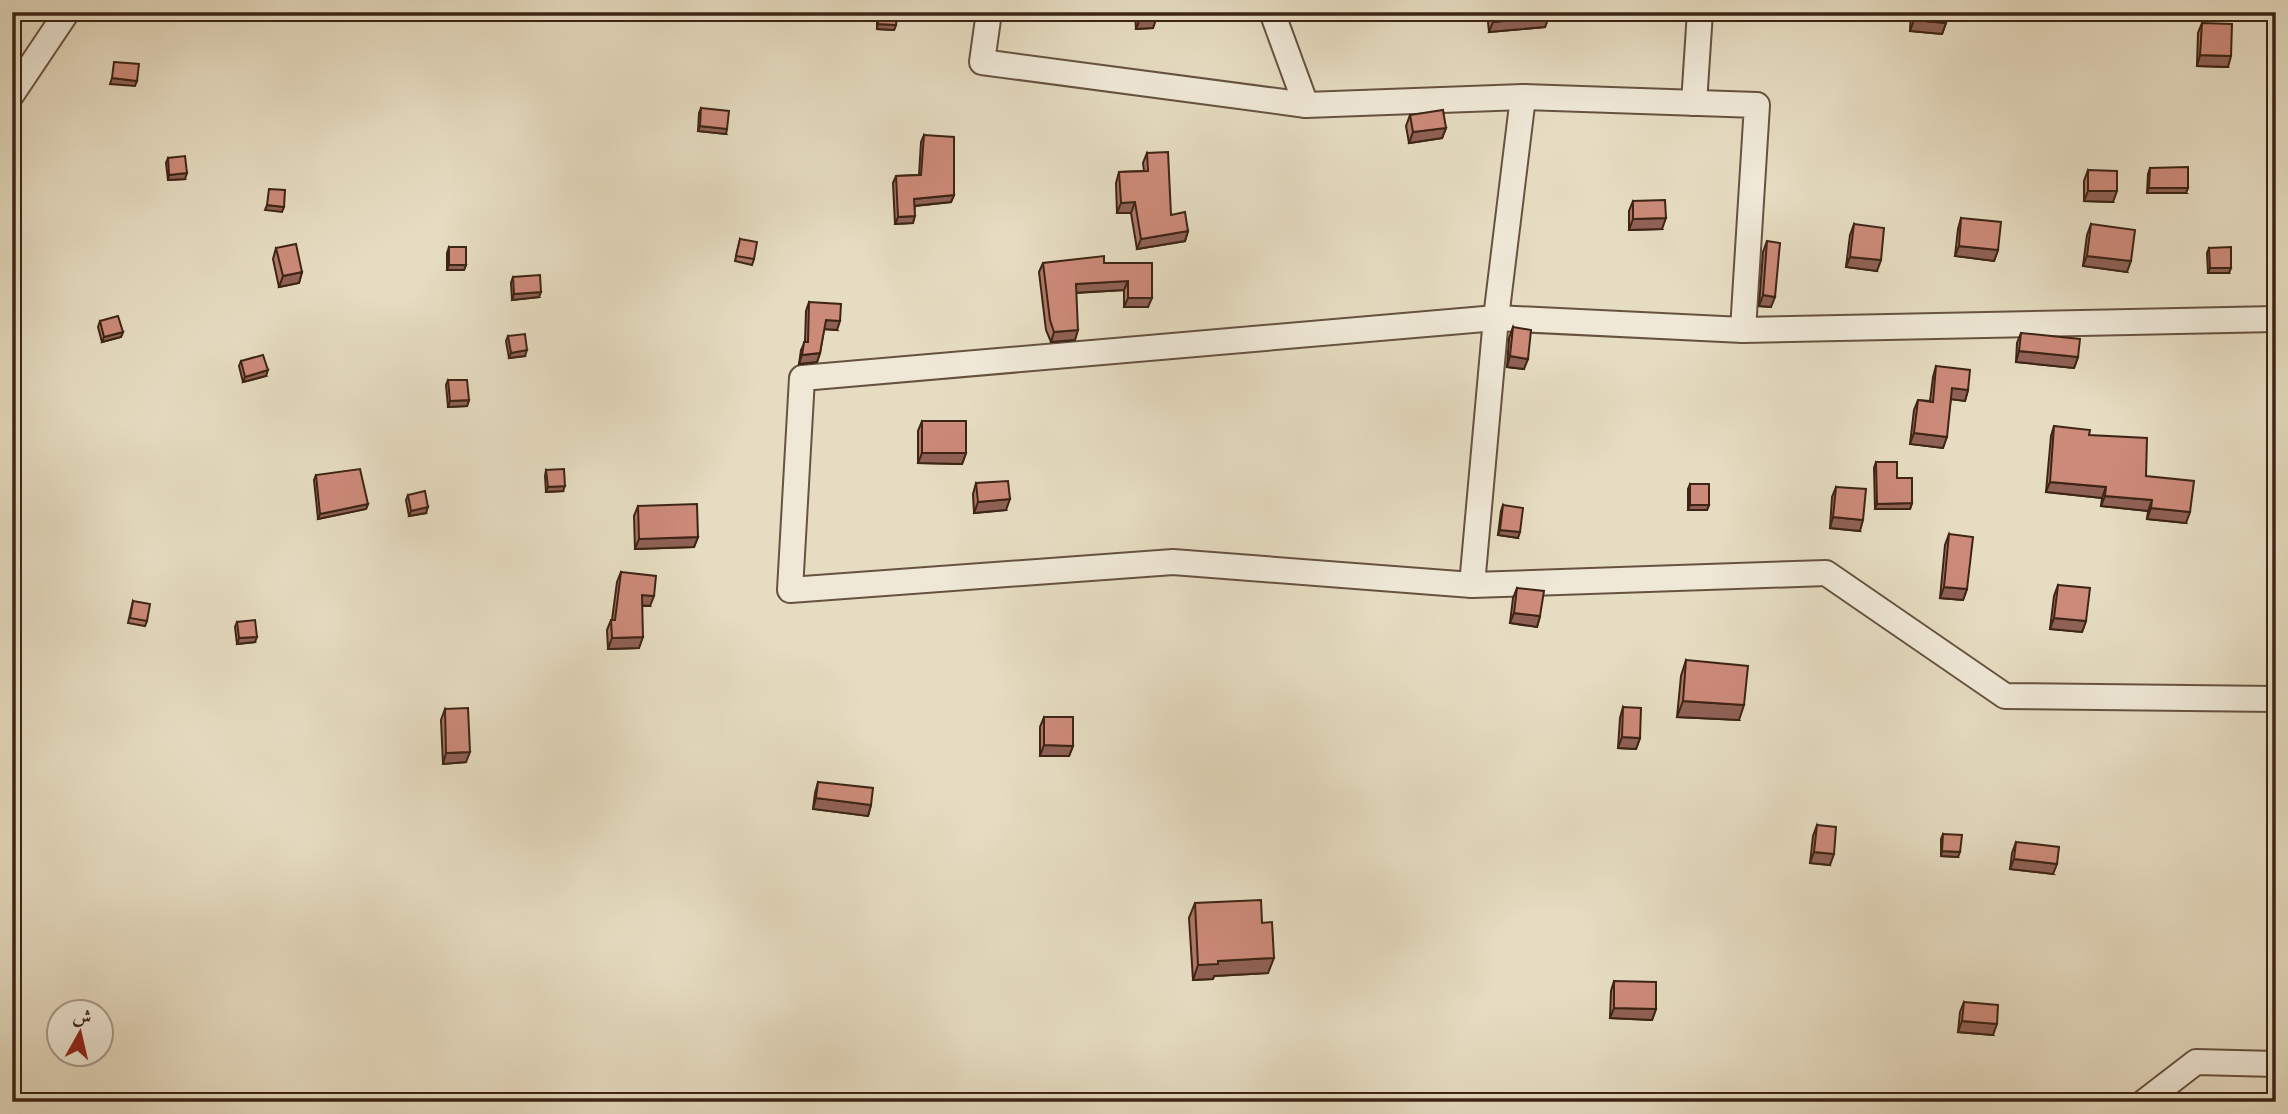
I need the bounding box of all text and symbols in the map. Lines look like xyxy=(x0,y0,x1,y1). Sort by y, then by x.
north arrow xyxy=(46,998,116,1068)
text: ش xyxy=(71,1004,93,1032)

